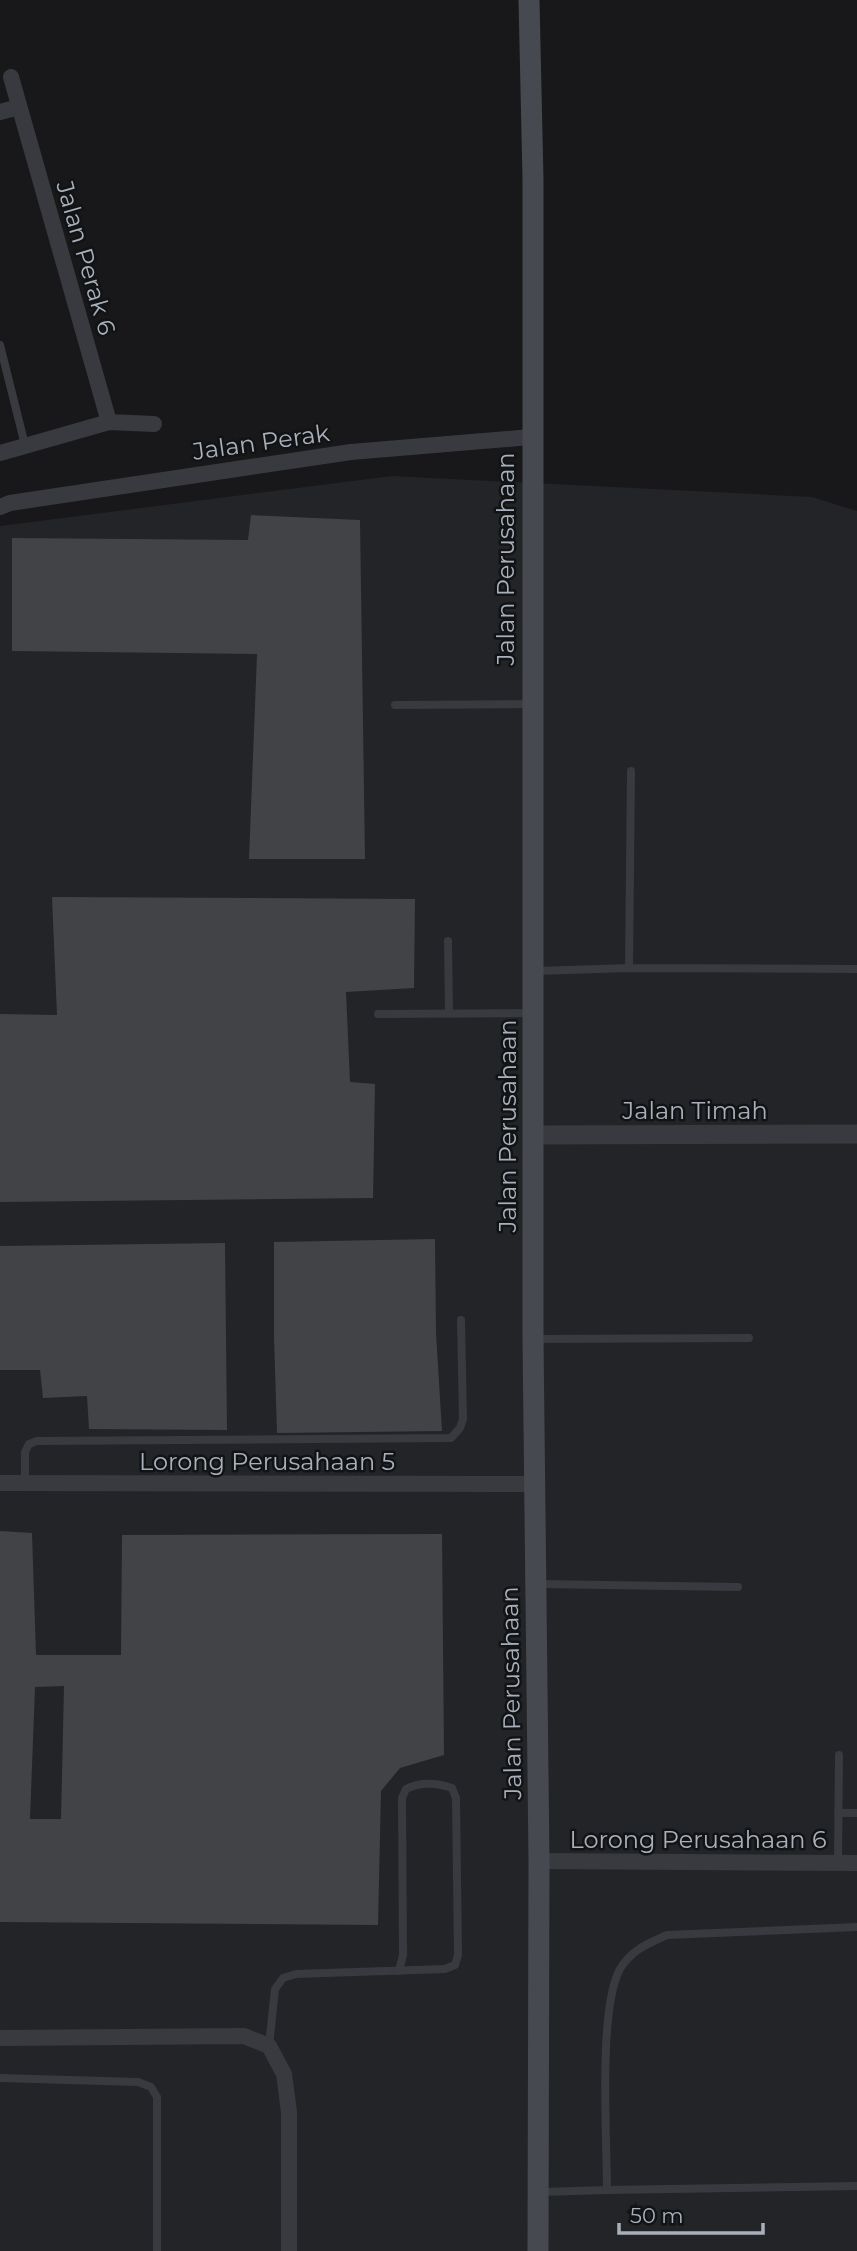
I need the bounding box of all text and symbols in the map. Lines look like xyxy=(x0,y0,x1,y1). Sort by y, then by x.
street label: Jalan Perak 6 xyxy=(50,177,122,338)
street label: Jalan Perak xyxy=(190,418,332,466)
street label: Jalan Perusahaan xyxy=(491,452,520,667)
street label: Jalan Perusahaan xyxy=(493,1019,522,1234)
street label: Jalan Timah xyxy=(621,1096,768,1125)
street label: Lorong Perusahaan 5 xyxy=(139,1447,395,1476)
street label: Jalan Perusahaan xyxy=(495,1586,527,1801)
street label: Lorong Perusahaan 6 xyxy=(569,1825,827,1854)
scale bar xyxy=(619,2192,762,2236)
text: 50 m xyxy=(630,2203,684,2228)

